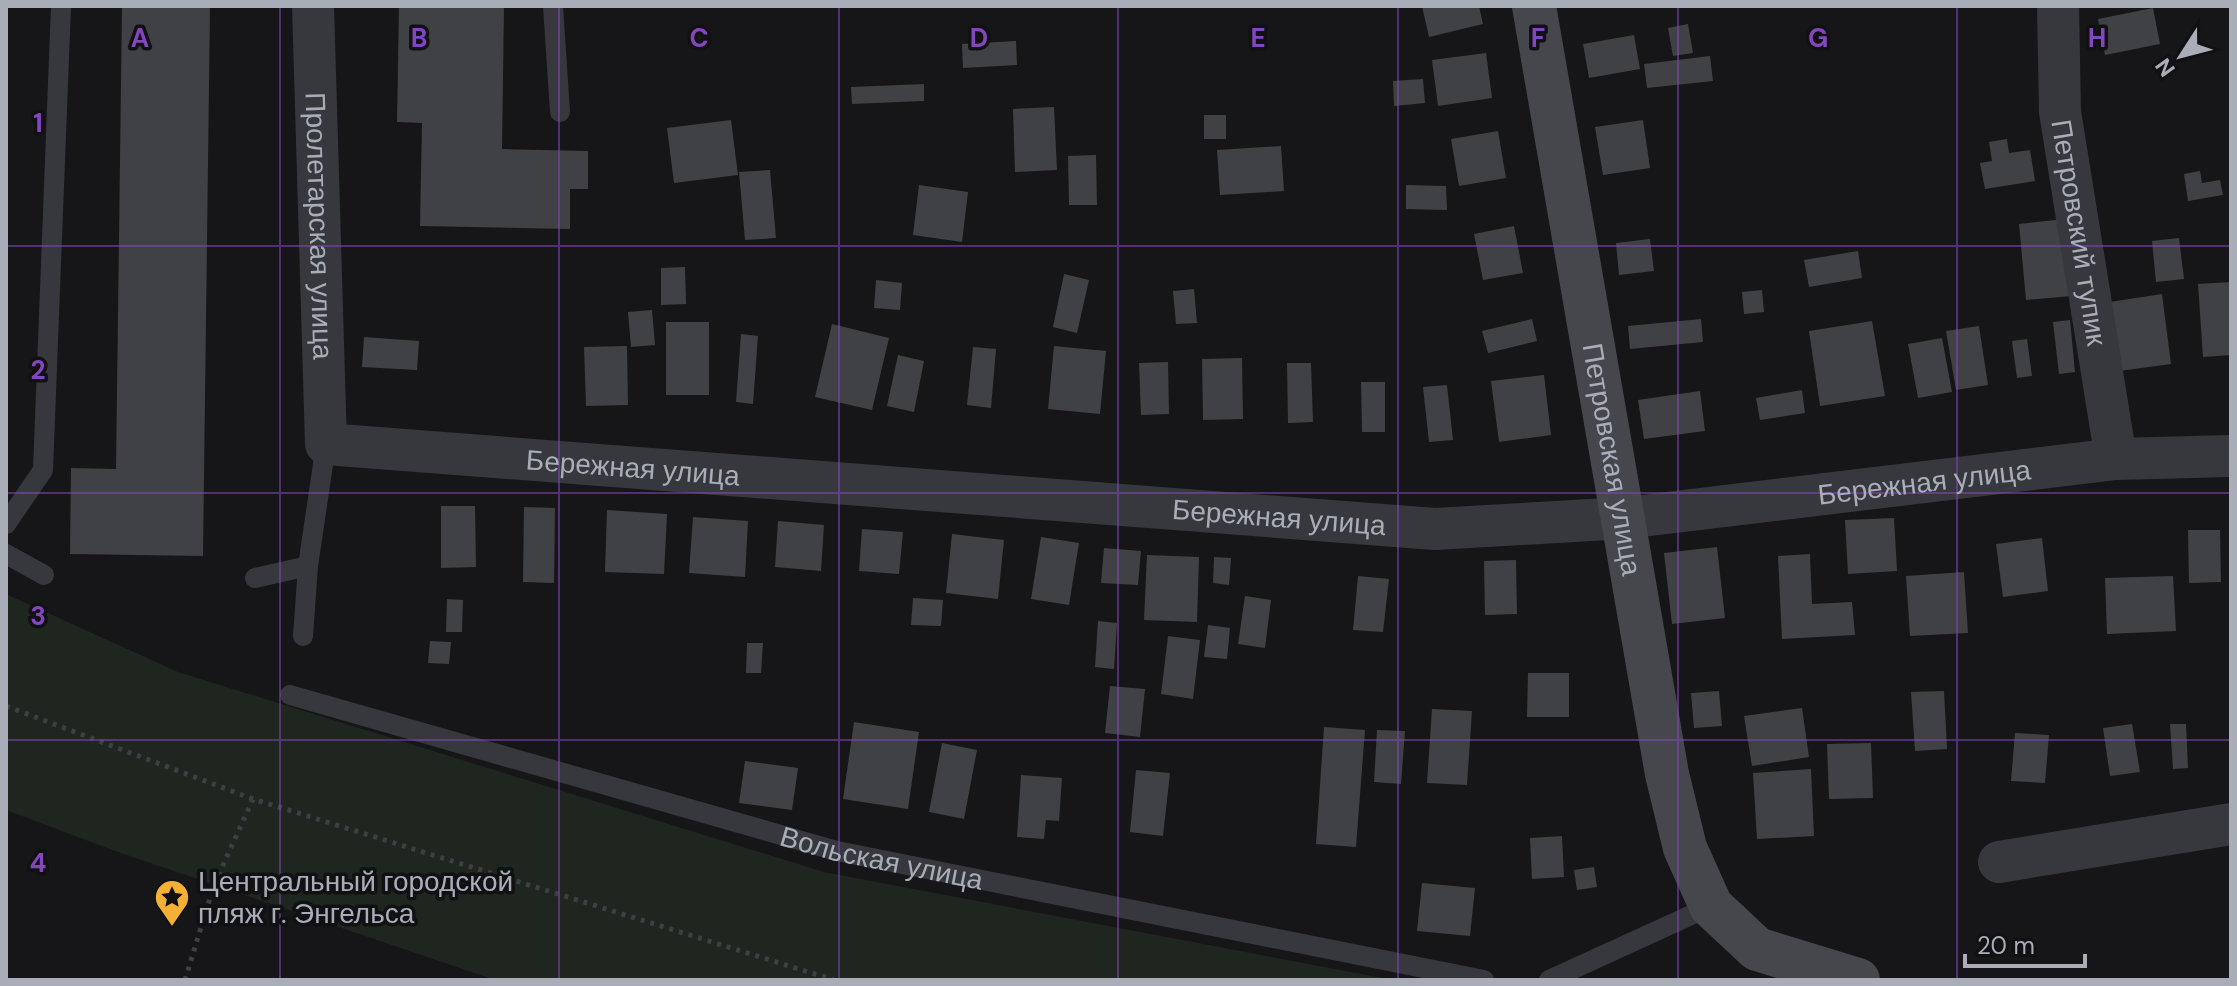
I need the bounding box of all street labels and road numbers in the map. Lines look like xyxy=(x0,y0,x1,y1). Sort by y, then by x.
street label: Пролетарская улица xyxy=(297,92,342,361)
street label: Петровский тупик xyxy=(2043,117,2116,349)
street label: Петровская улица xyxy=(1574,340,1651,579)
street label: Бережная улица xyxy=(525,441,742,494)
street label: Бережная улица xyxy=(1816,451,2033,513)
street label: Бережная улица xyxy=(1171,490,1388,544)
street label: Вольская улица xyxy=(776,817,987,898)

